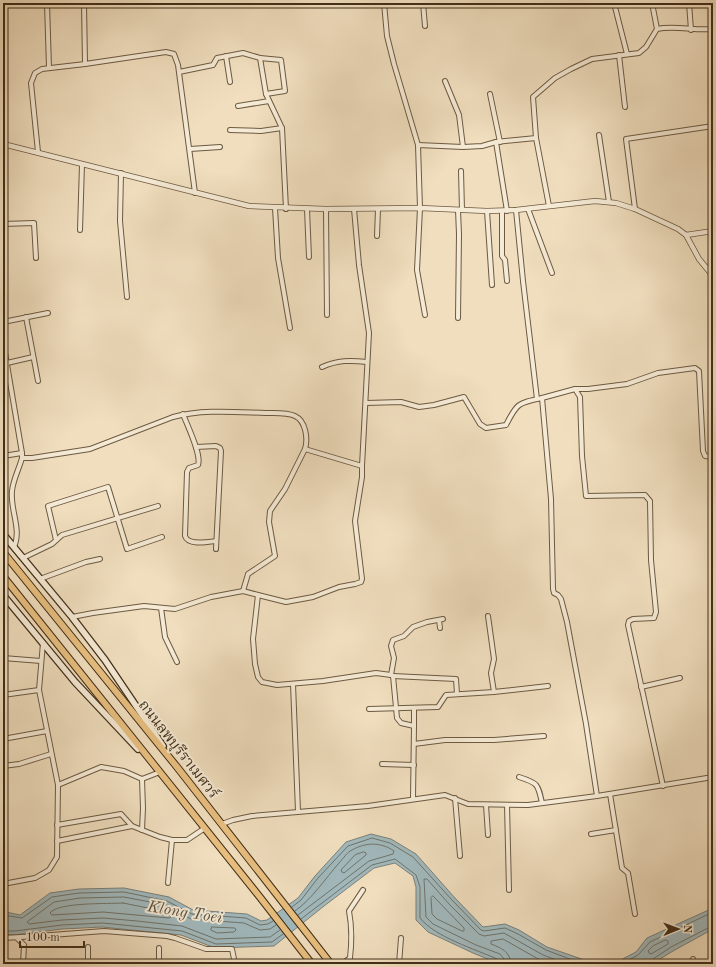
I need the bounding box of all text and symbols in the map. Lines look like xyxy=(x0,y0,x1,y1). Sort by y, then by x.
street label: ถนนลพบุรีราเมศวร์ xyxy=(133,695,224,804)
water label: Klong Toei xyxy=(145,899,224,927)
north arrow xyxy=(658,909,698,949)
scale bar xyxy=(20,923,84,949)
text: N xyxy=(681,925,692,934)
text: 100 m xyxy=(26,932,60,944)

